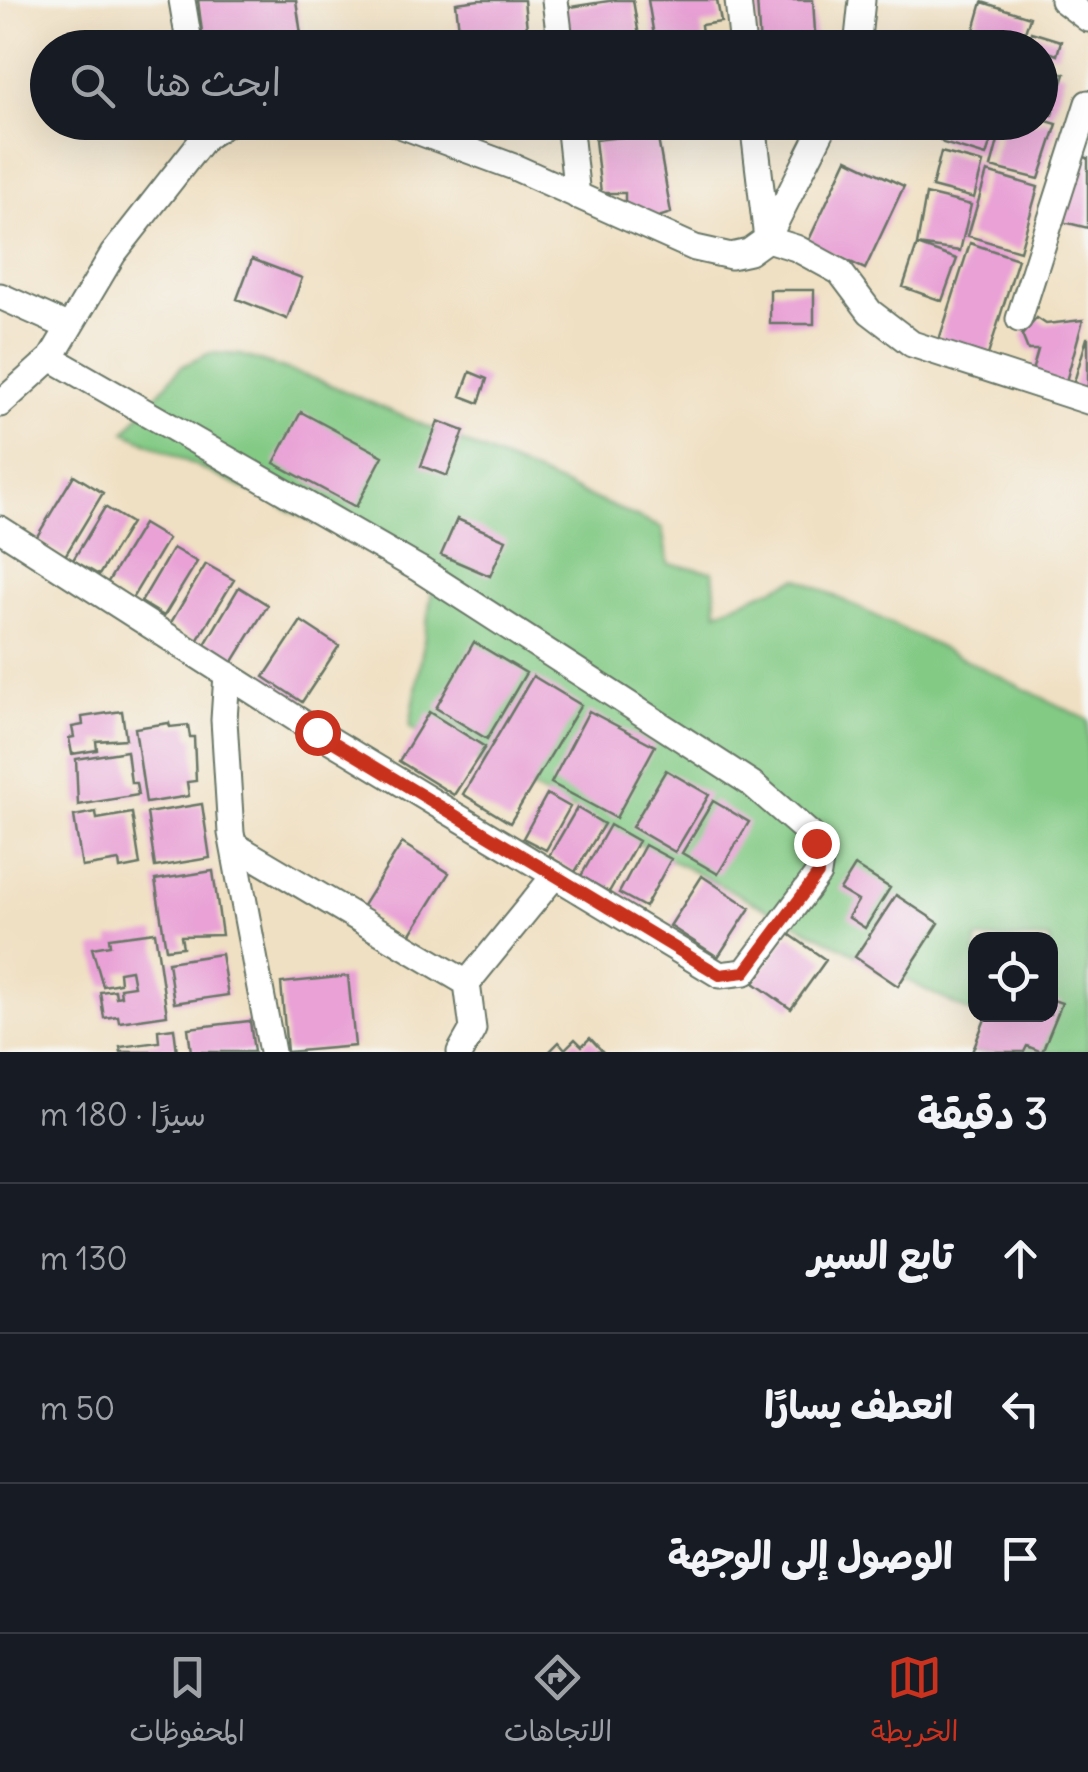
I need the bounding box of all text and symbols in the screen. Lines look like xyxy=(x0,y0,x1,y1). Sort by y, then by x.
search box xyxy=(30,30,1058,140)
icon: search xyxy=(65,58,120,113)
text: ابحث هنا xyxy=(145,59,281,106)
route start xyxy=(295,710,341,756)
route end xyxy=(794,821,840,867)
map controls xyxy=(968,932,1058,1022)
button: locate xyxy=(968,932,1058,1022)
text: 3 دقيقة xyxy=(917,1088,1048,1140)
text: سيرًا · 180 m xyxy=(40,1094,206,1135)
icon: ahead xyxy=(993,1231,1048,1286)
text: تابع السير xyxy=(809,1232,953,1279)
text: 130 m xyxy=(40,1238,128,1279)
icon: left xyxy=(993,1381,1048,1436)
text: انعطف يسارًا xyxy=(764,1382,953,1429)
text: 50 m xyxy=(40,1388,115,1429)
icon: arrive xyxy=(993,1531,1048,1586)
text: الوصول إلى الوجهة xyxy=(668,1532,953,1579)
tab: المحفوظات xyxy=(130,1650,245,1756)
tab: الاتجاهات xyxy=(504,1650,612,1756)
tab: الخريطة xyxy=(871,1650,958,1756)

